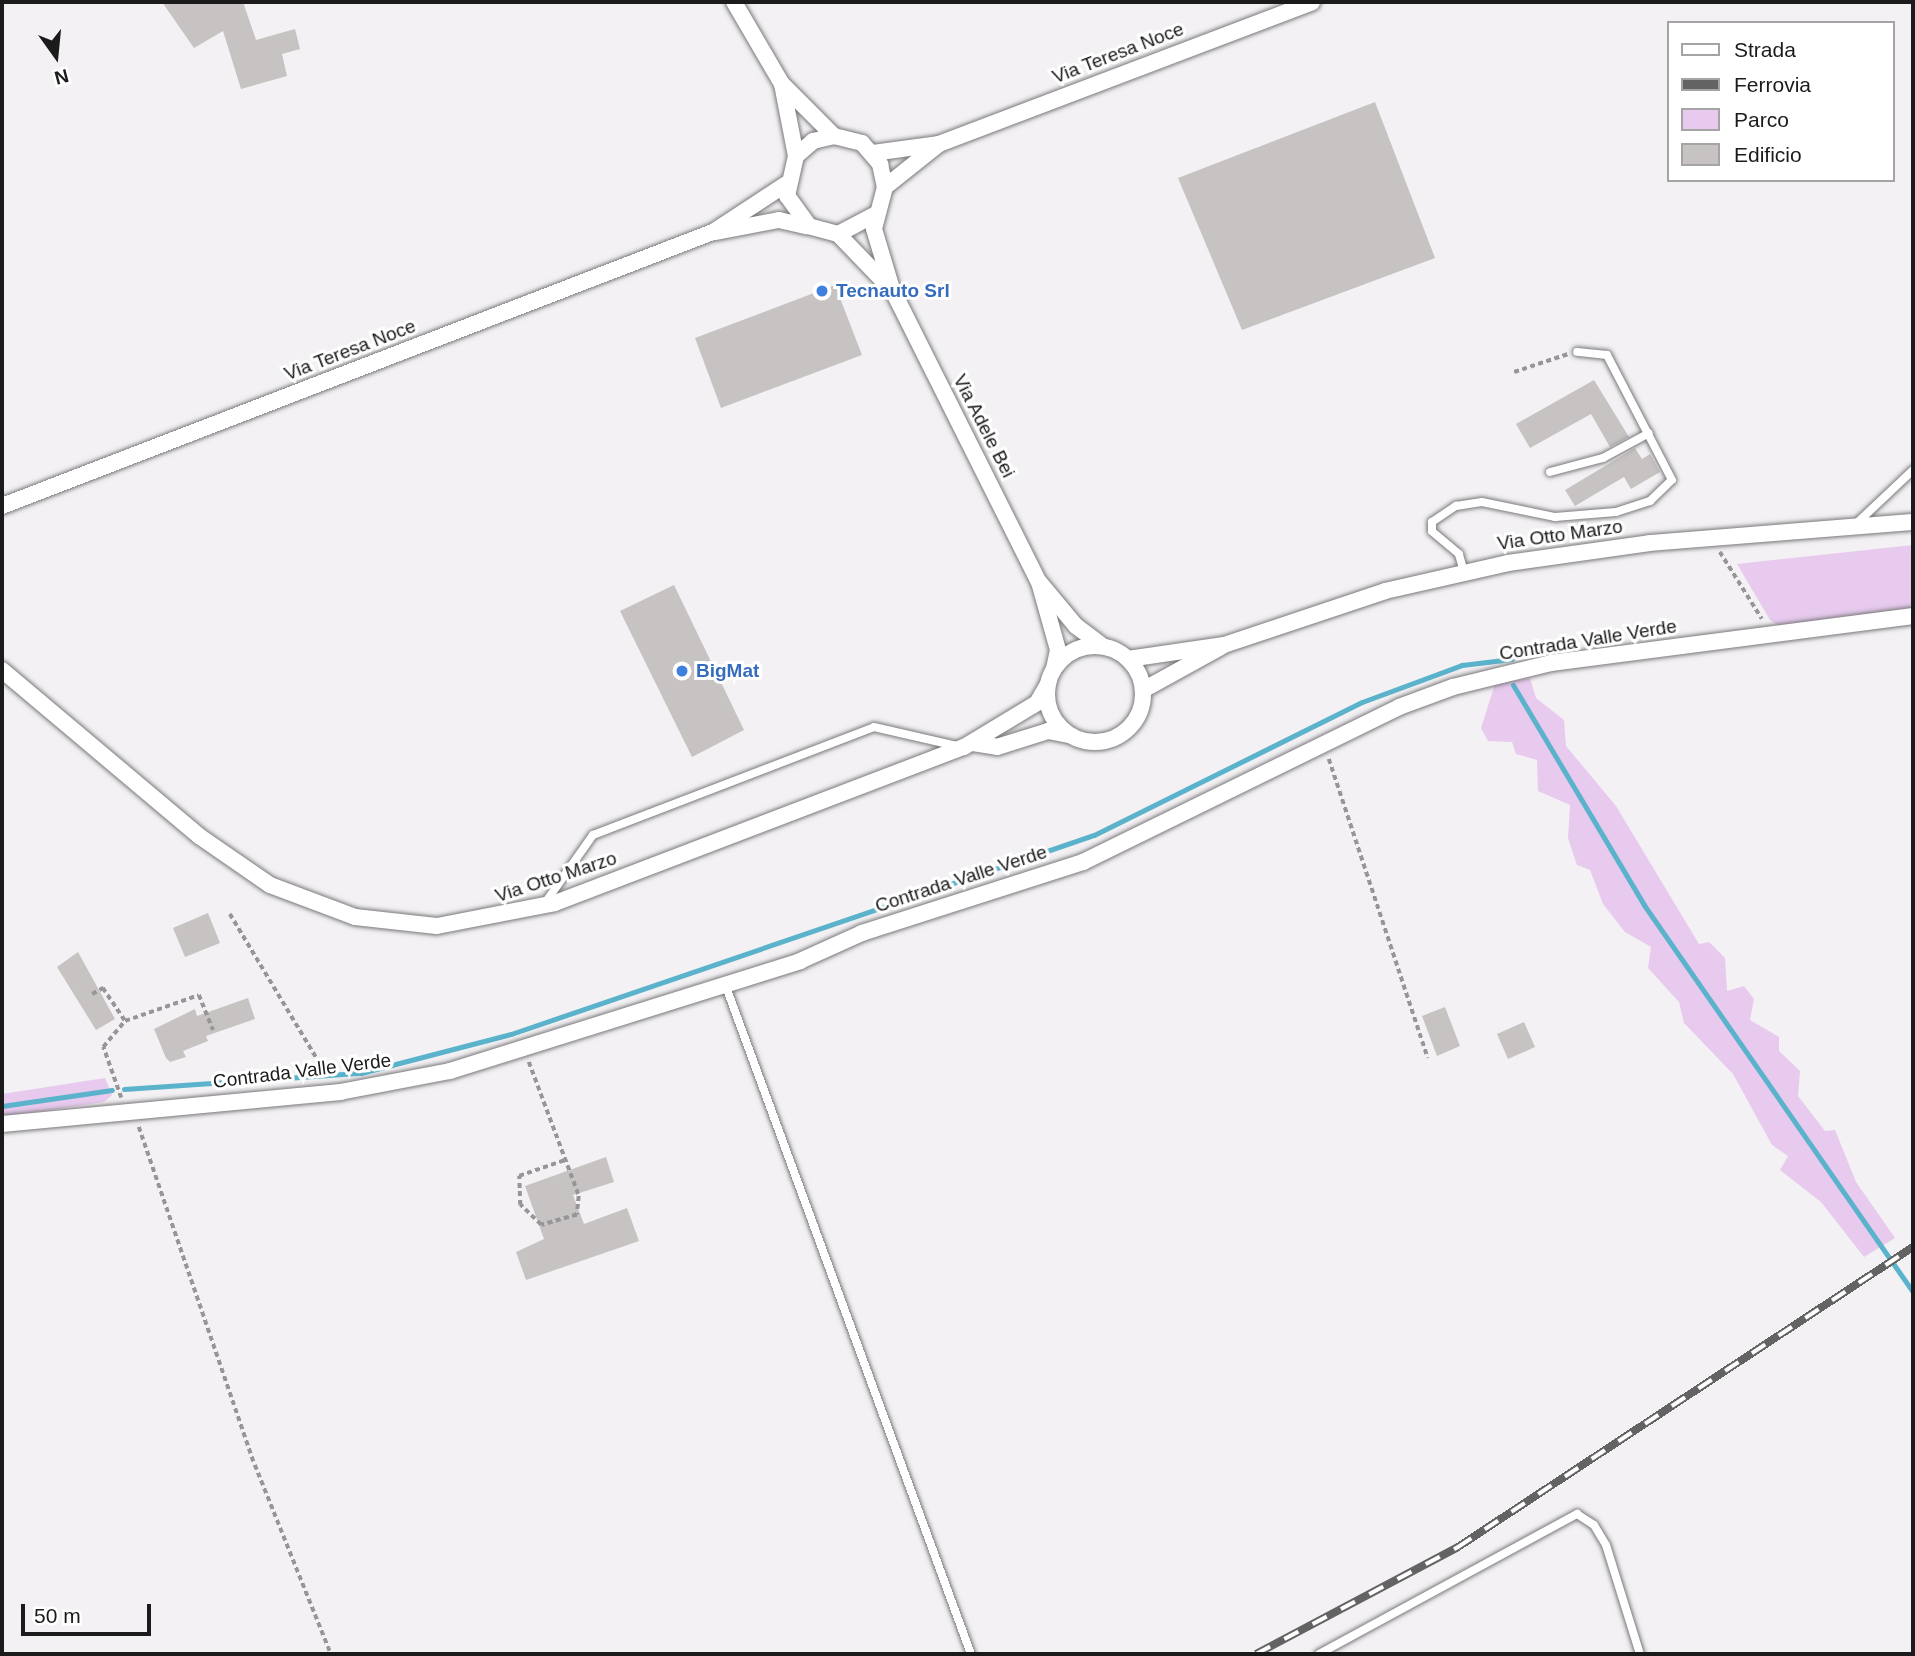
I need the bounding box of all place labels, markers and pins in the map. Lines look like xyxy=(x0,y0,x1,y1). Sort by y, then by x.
place label: Tecnauto Srl xyxy=(836,280,950,302)
marker: Tecnauto Srl xyxy=(814,283,830,299)
place label: BigMat xyxy=(696,660,759,682)
marker: BigMat xyxy=(674,663,690,679)

